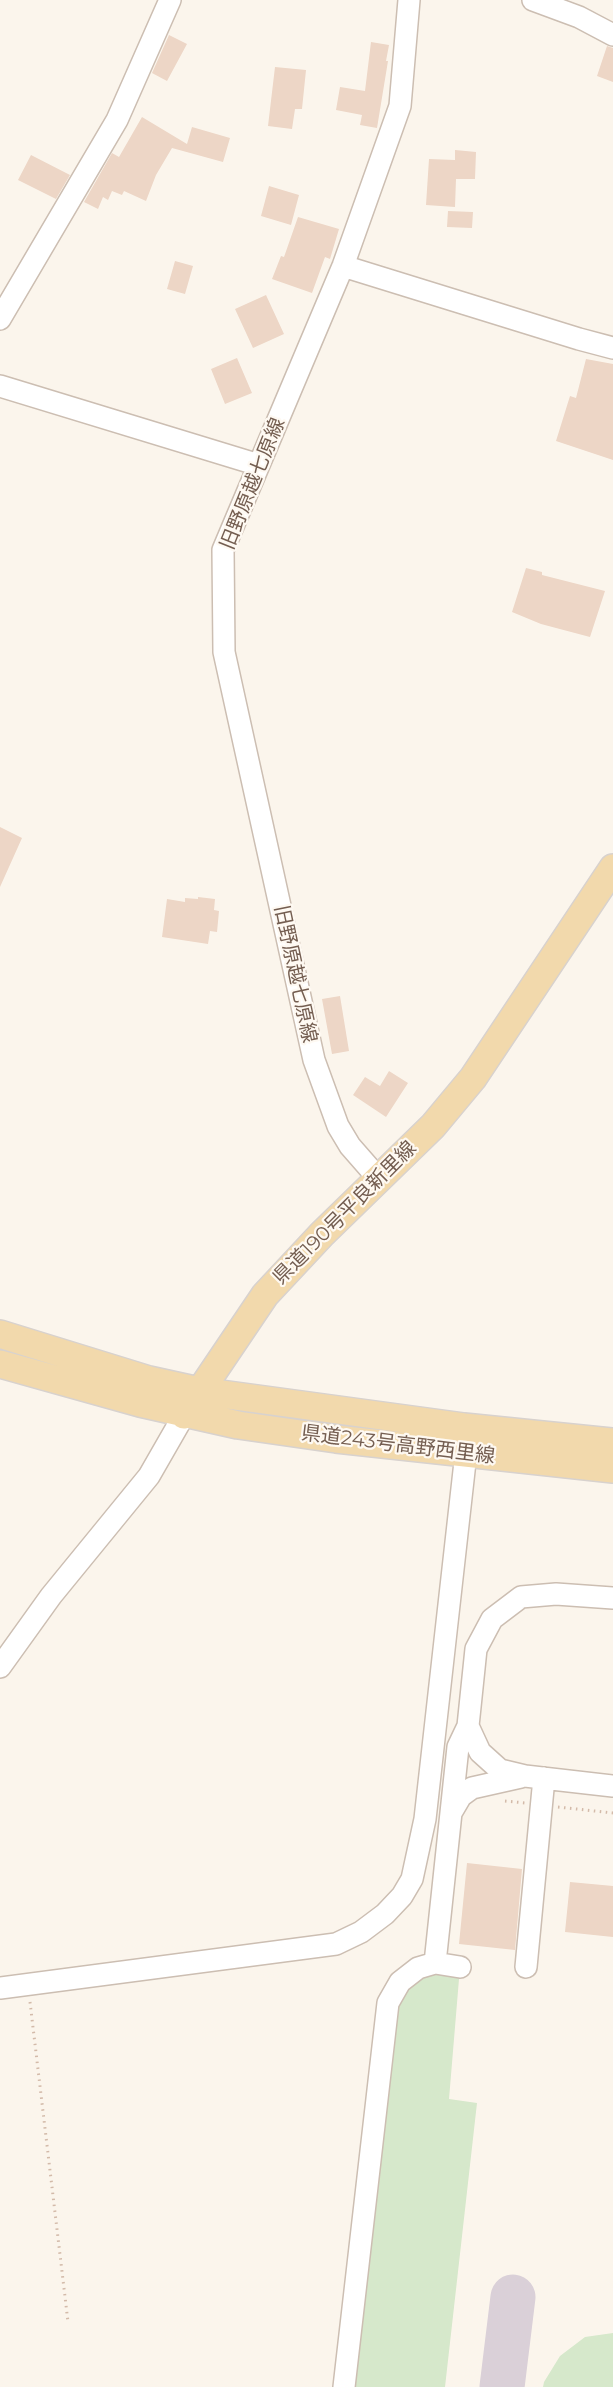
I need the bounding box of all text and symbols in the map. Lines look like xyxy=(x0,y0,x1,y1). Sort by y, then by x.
street label: 旧野原越七原線 xyxy=(216,415,290,553)
street label: 旧野原越七原線 xyxy=(269,903,321,1045)
street label: 県道190号平良新里線 xyxy=(268,1136,422,1290)
street label: 県道243号高野西里線 xyxy=(300,1421,496,1469)

